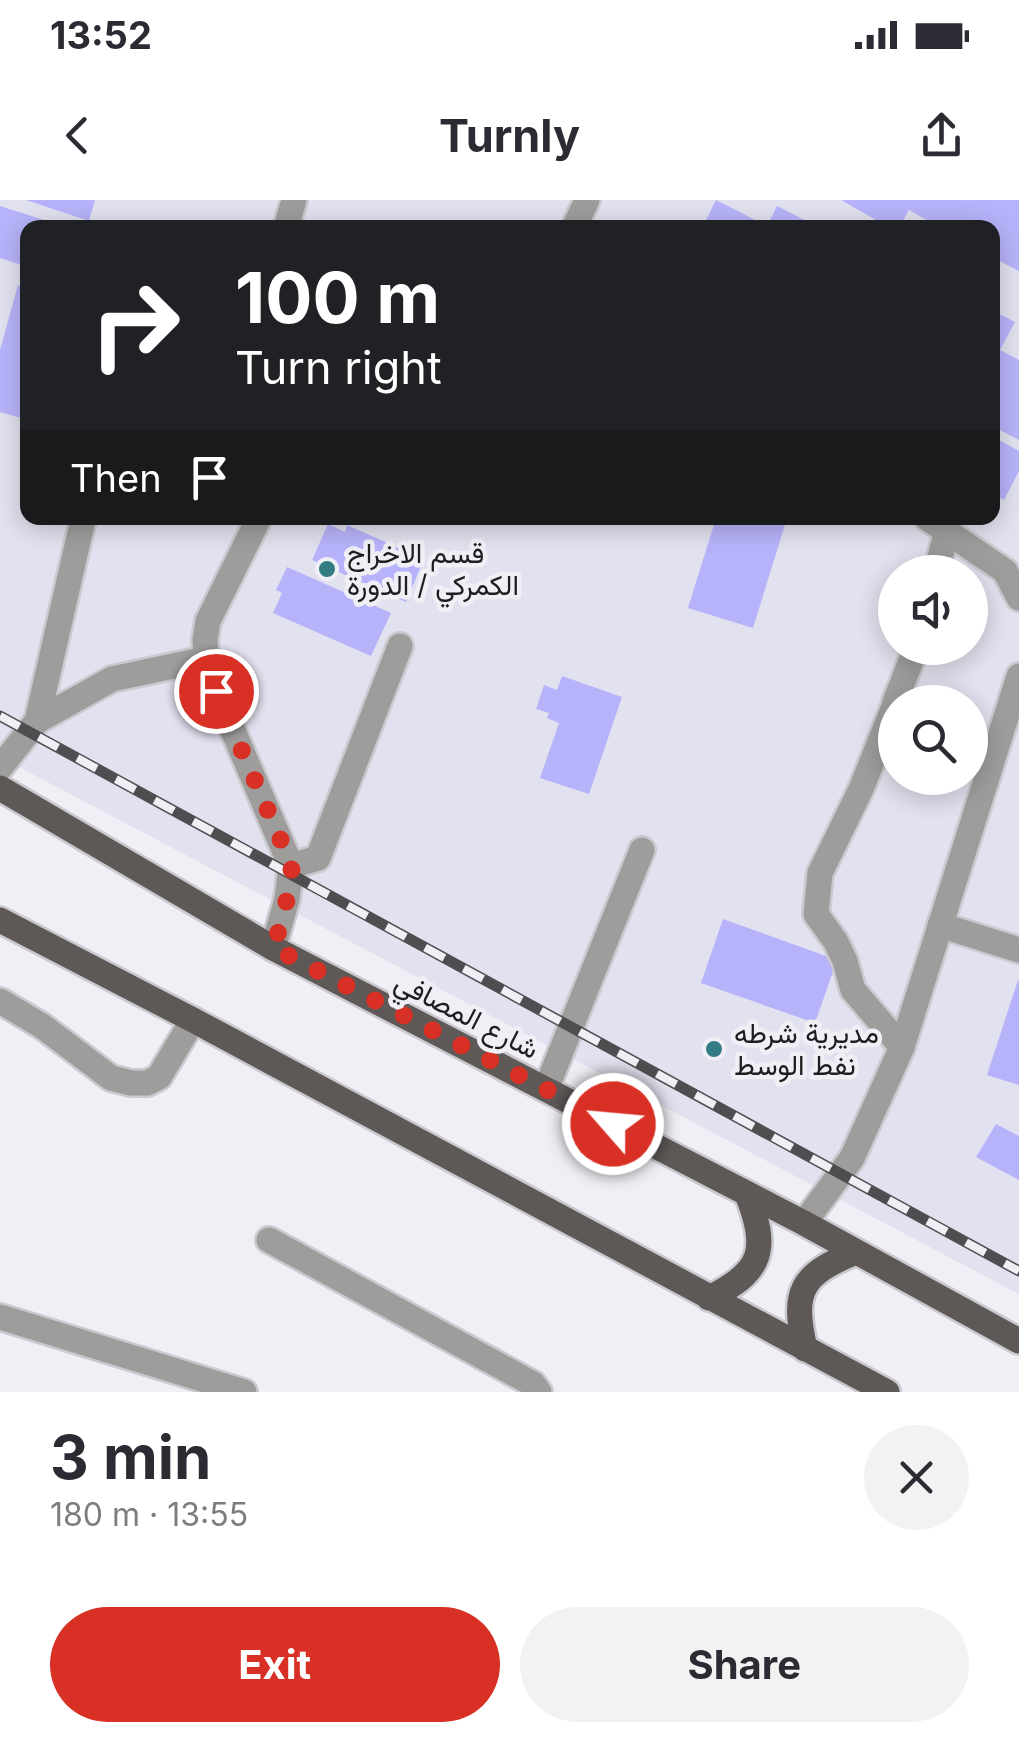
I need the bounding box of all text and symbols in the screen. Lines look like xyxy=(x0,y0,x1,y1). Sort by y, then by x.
text: 13:52 xyxy=(50,12,152,58)
icon: back xyxy=(50,108,105,163)
text: Turnly xyxy=(439,108,580,163)
icon: share xyxy=(914,108,969,163)
text: 100 m xyxy=(235,255,440,340)
icon: right xyxy=(70,260,200,390)
text: Turn right xyxy=(235,340,442,395)
icon: arrive xyxy=(182,450,237,505)
text: Then xyxy=(70,455,162,501)
place label: قسم الاخراج الكمركي / الدورة xyxy=(347,536,519,608)
map controls xyxy=(878,555,988,795)
button: sound xyxy=(878,555,988,665)
marker: قسم الاخراج الكمركي / الدورة xyxy=(316,558,338,580)
pin xyxy=(174,649,259,734)
icon: arrive xyxy=(189,664,244,719)
button: search xyxy=(878,685,988,795)
street label: شارع المصافي xyxy=(387,964,545,1071)
place label: مديرية شرطه نفط الوسط xyxy=(734,1016,879,1083)
marker: مديرية شرطه نفط الوسط xyxy=(703,1038,725,1060)
position arrow xyxy=(561,1072,665,1176)
text: 3 min xyxy=(50,1421,211,1493)
button: close xyxy=(864,1425,969,1530)
text: 180 m · 13:55 xyxy=(50,1495,248,1534)
button: Exit xyxy=(50,1607,500,1722)
button: Share xyxy=(520,1607,969,1722)

